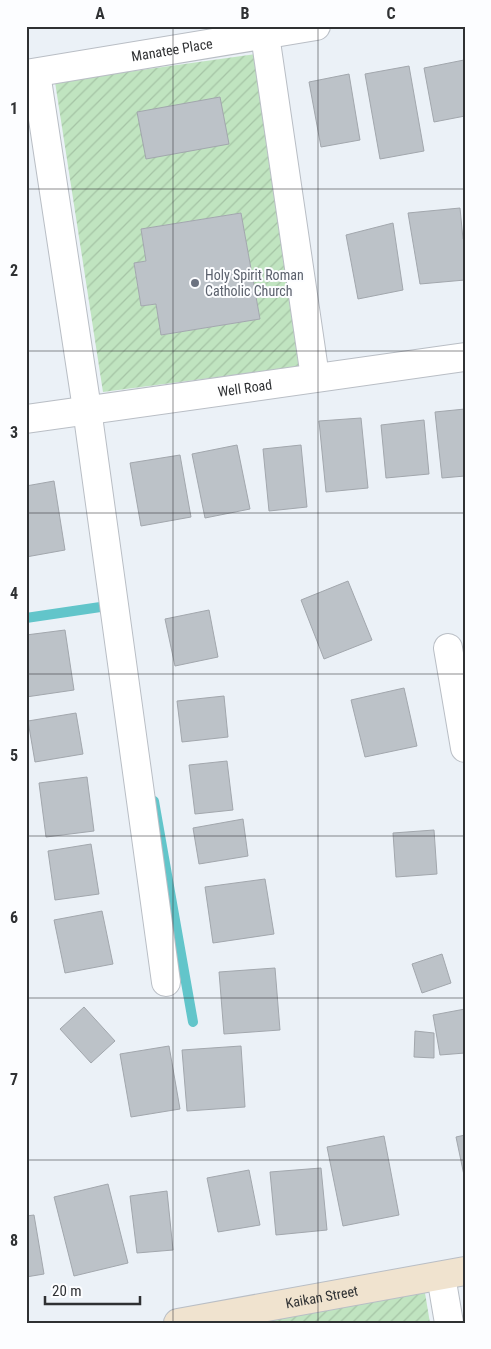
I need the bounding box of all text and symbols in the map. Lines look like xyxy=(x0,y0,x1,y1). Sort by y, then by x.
text: A xyxy=(95,4,105,23)
text: B xyxy=(241,4,250,23)
text: C xyxy=(386,4,396,23)
street label: Manatee Place xyxy=(130,35,214,64)
text: 1 xyxy=(10,99,18,118)
text: 2 xyxy=(10,261,18,280)
place label: Holy Spirit Roman Catholic Church xyxy=(205,267,304,299)
marker: Holy Spirit Roman Catholic Church xyxy=(189,277,201,289)
street label: Well Road xyxy=(217,376,273,400)
text: 3 xyxy=(10,423,18,442)
text: 4 xyxy=(10,584,18,603)
text: 5 xyxy=(10,746,18,765)
text: 6 xyxy=(10,908,18,927)
text: 7 xyxy=(10,1070,18,1089)
text: 8 xyxy=(10,1231,18,1250)
scale bar xyxy=(45,1274,140,1306)
text: 20 m xyxy=(52,1282,82,1300)
street label: Kaikan Street xyxy=(284,1283,359,1311)

